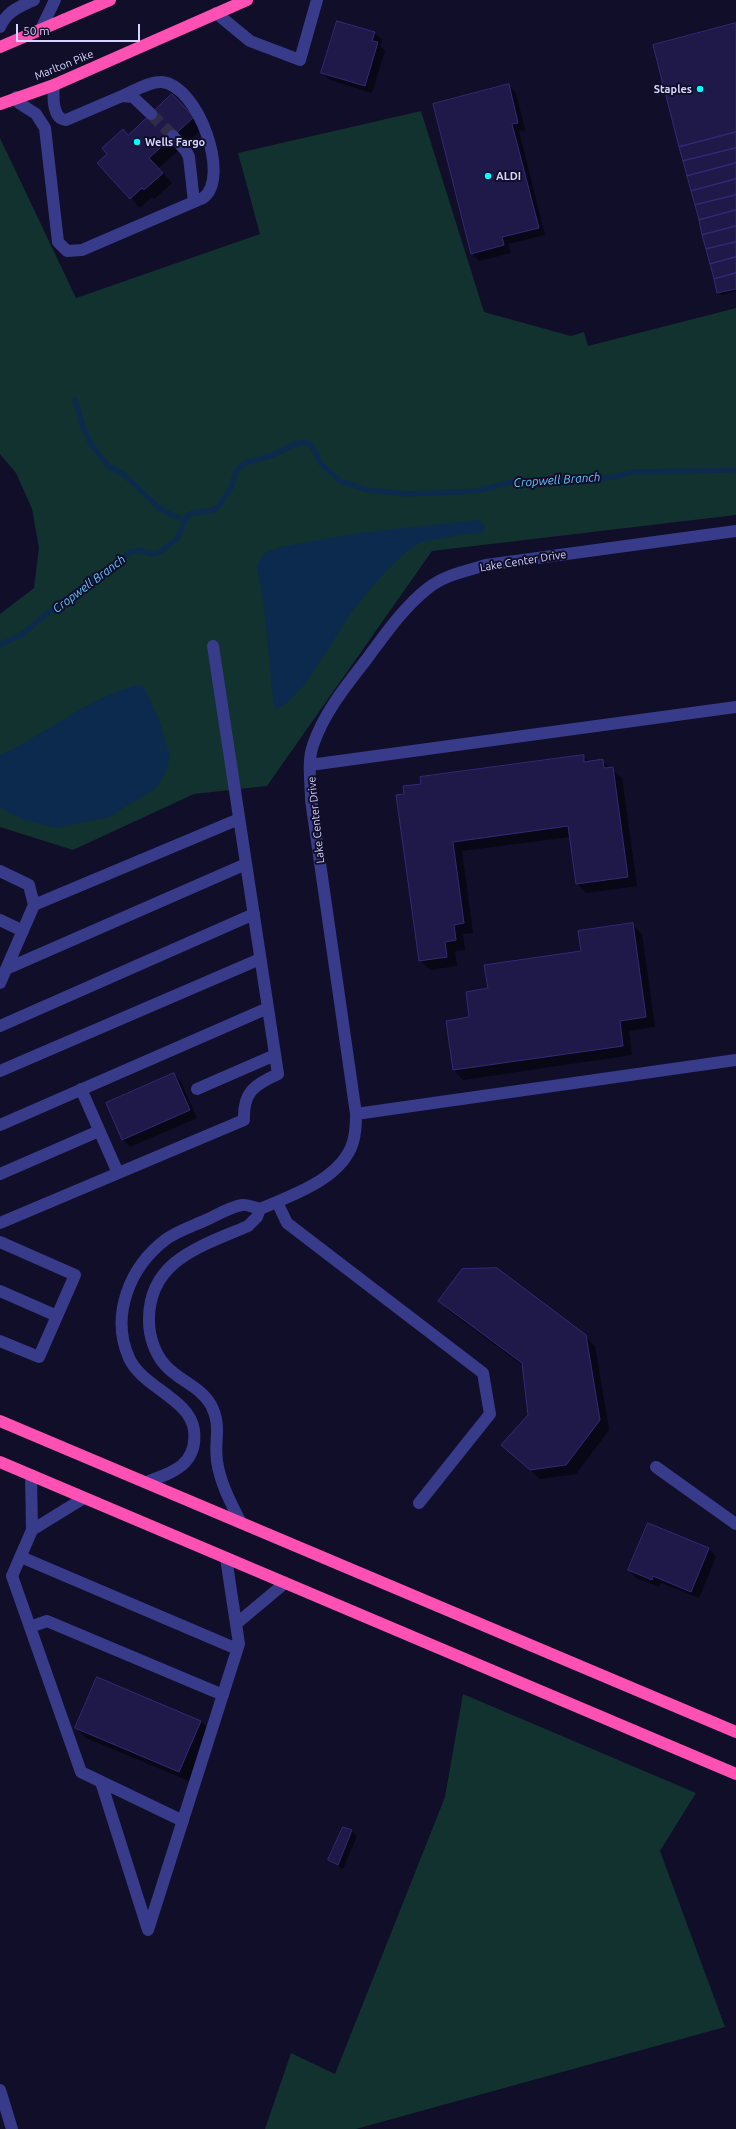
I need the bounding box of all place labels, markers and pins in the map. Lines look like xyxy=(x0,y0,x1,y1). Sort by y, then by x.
place label: Staples xyxy=(654,82,692,96)
marker: Staples xyxy=(695,84,705,94)
place label: Wells Fargo xyxy=(145,135,205,149)
marker: Wells Fargo xyxy=(132,137,142,147)
place label: ALDI xyxy=(496,169,521,183)
marker: ALDI xyxy=(483,171,493,181)

